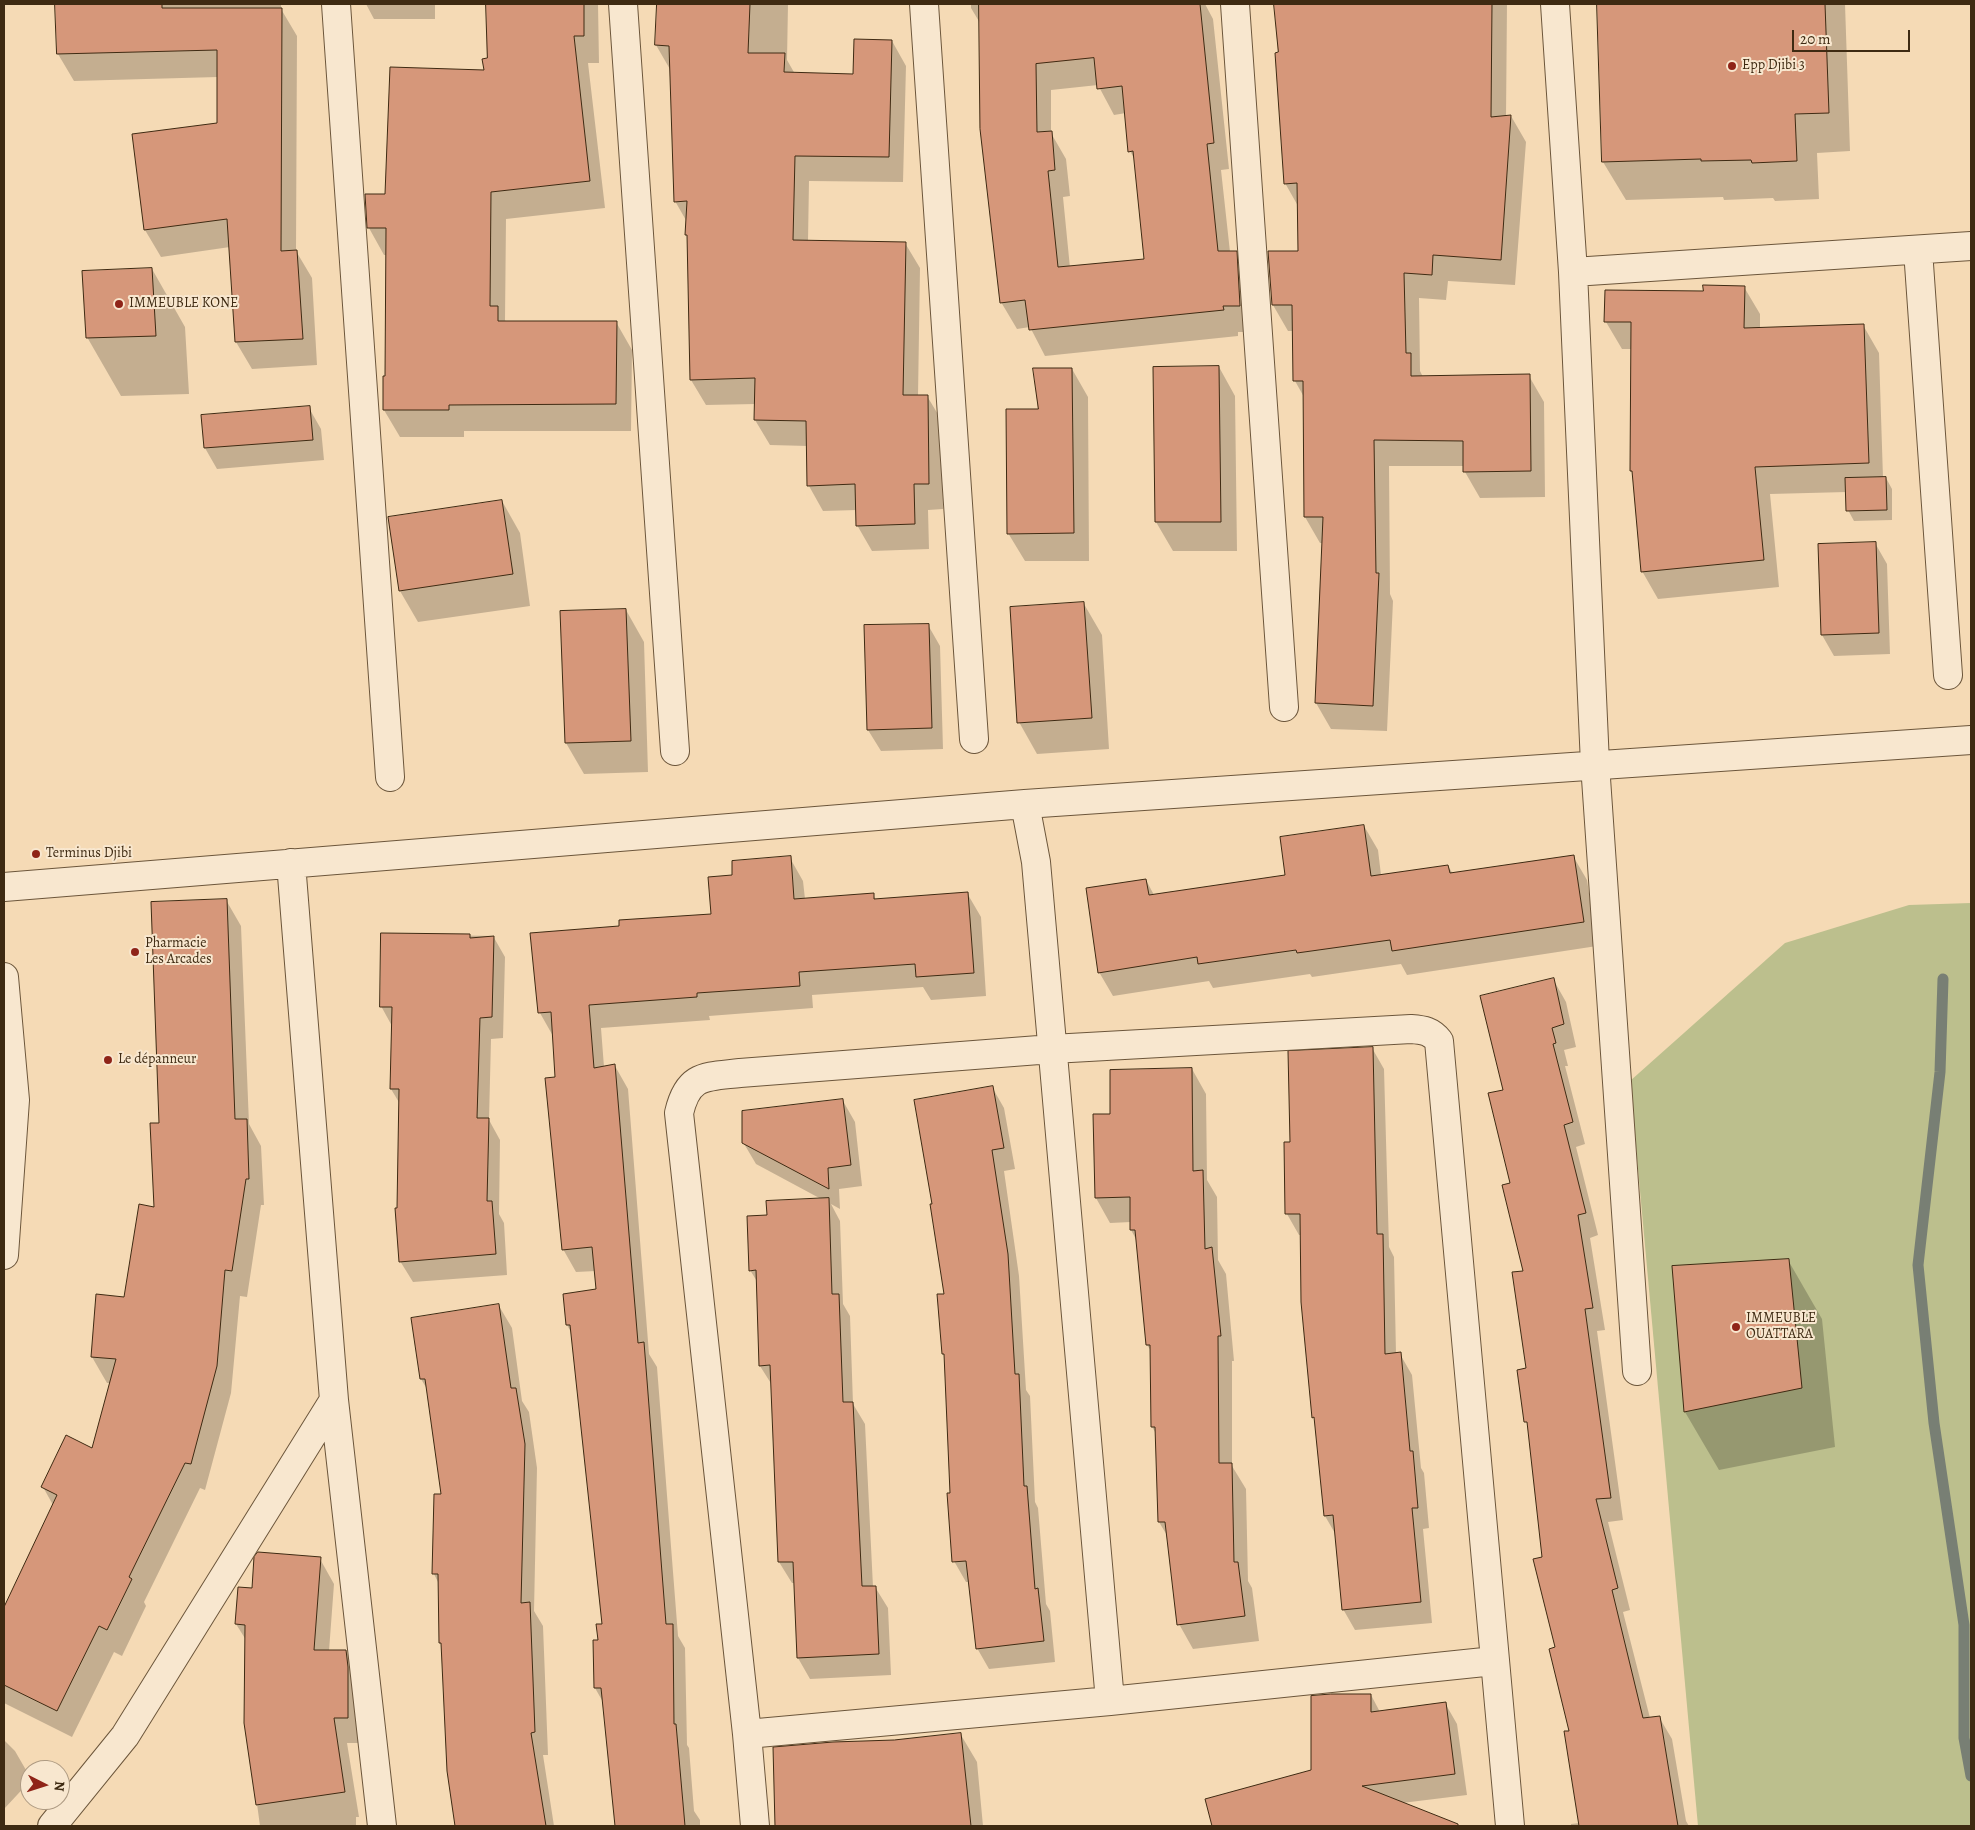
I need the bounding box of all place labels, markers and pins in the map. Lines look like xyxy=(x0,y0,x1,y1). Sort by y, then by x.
place label: Epp Djibi 3 xyxy=(1742,58,1805,74)
marker: Epp Djibi 3 xyxy=(1726,60,1738,72)
place label: IMMEUBLE KONE xyxy=(129,296,238,312)
marker: IMMEUBLE KONE xyxy=(113,298,125,310)
place label: Terminus Djibi xyxy=(46,846,132,862)
marker: Terminus Djibi xyxy=(30,848,42,860)
place label: Pharmacie Les Arcades xyxy=(145,936,212,969)
marker: Pharmacie Les Arcades xyxy=(129,946,141,958)
place label: Le dépanneur xyxy=(118,1052,196,1068)
marker: Le dépanneur xyxy=(102,1054,114,1066)
place label: IMMEUBLE OUATTARA xyxy=(1746,1311,1816,1344)
marker: IMMEUBLE OUATTARA xyxy=(1730,1321,1742,1333)

